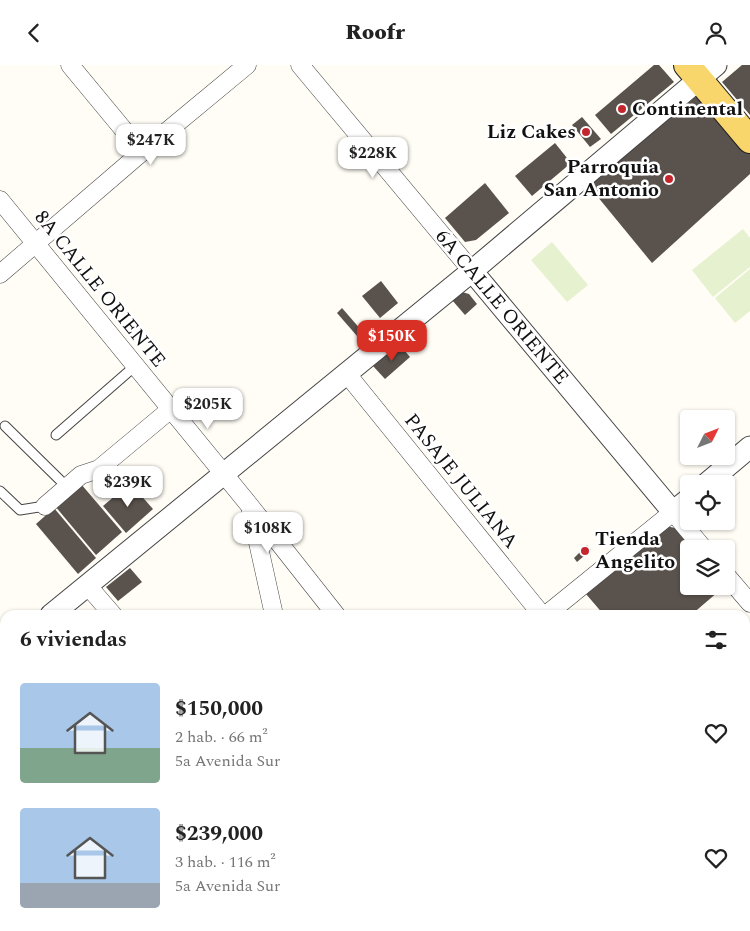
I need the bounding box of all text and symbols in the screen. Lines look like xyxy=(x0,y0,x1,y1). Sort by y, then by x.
text: Roofr xyxy=(345,16,405,49)
icon: back xyxy=(20,19,48,47)
icon: person xyxy=(702,19,730,47)
place label: Continental xyxy=(632,94,743,124)
marker: Continental xyxy=(616,103,628,115)
place label: Liz Cakes xyxy=(487,117,576,147)
pin: $247K xyxy=(116,123,186,166)
marker: Liz Cakes xyxy=(580,126,592,138)
text: $247K xyxy=(127,128,175,152)
pin: $228K xyxy=(338,137,408,179)
text: $228K xyxy=(349,141,397,165)
place label: Parroquia San Antonio xyxy=(543,152,660,205)
marker: Parroquia San Antonio xyxy=(663,173,675,185)
street label: 8A CALLE ORIENTE xyxy=(27,204,173,374)
street label: 6A CALLE ORIENTE xyxy=(428,223,576,391)
pin: $150K xyxy=(357,319,427,362)
text: $150K xyxy=(368,324,416,348)
pin: $205K xyxy=(173,387,243,430)
text: $205K xyxy=(184,392,232,416)
street label: PASAJE JULIANA xyxy=(397,407,525,555)
north arrow xyxy=(680,410,735,465)
map controls xyxy=(680,410,735,595)
pin: $239K xyxy=(93,465,163,508)
text: $239K xyxy=(104,470,152,494)
button: locate xyxy=(680,475,735,530)
pin: $108K xyxy=(233,511,303,554)
text: $108K xyxy=(244,516,292,540)
place label: Tienda Angelito xyxy=(595,524,675,577)
button: layers xyxy=(680,540,735,595)
marker: Tienda Angelito xyxy=(579,545,591,557)
text: 6 viviendas xyxy=(20,624,127,656)
icon: filters xyxy=(702,626,730,654)
text: $150,000 xyxy=(175,693,263,725)
icon: home xyxy=(60,703,120,763)
icon: heart xyxy=(702,719,730,747)
text: 2 hab. · 66 m² xyxy=(175,725,268,749)
text: 5a Avenida Sur xyxy=(175,749,280,773)
text: $239,000 xyxy=(175,818,263,850)
icon: home xyxy=(60,828,120,888)
icon: heart xyxy=(702,844,730,872)
text: 3 hab. · 116 m² xyxy=(175,850,276,874)
text: 5a Avenida Sur xyxy=(175,874,280,898)

